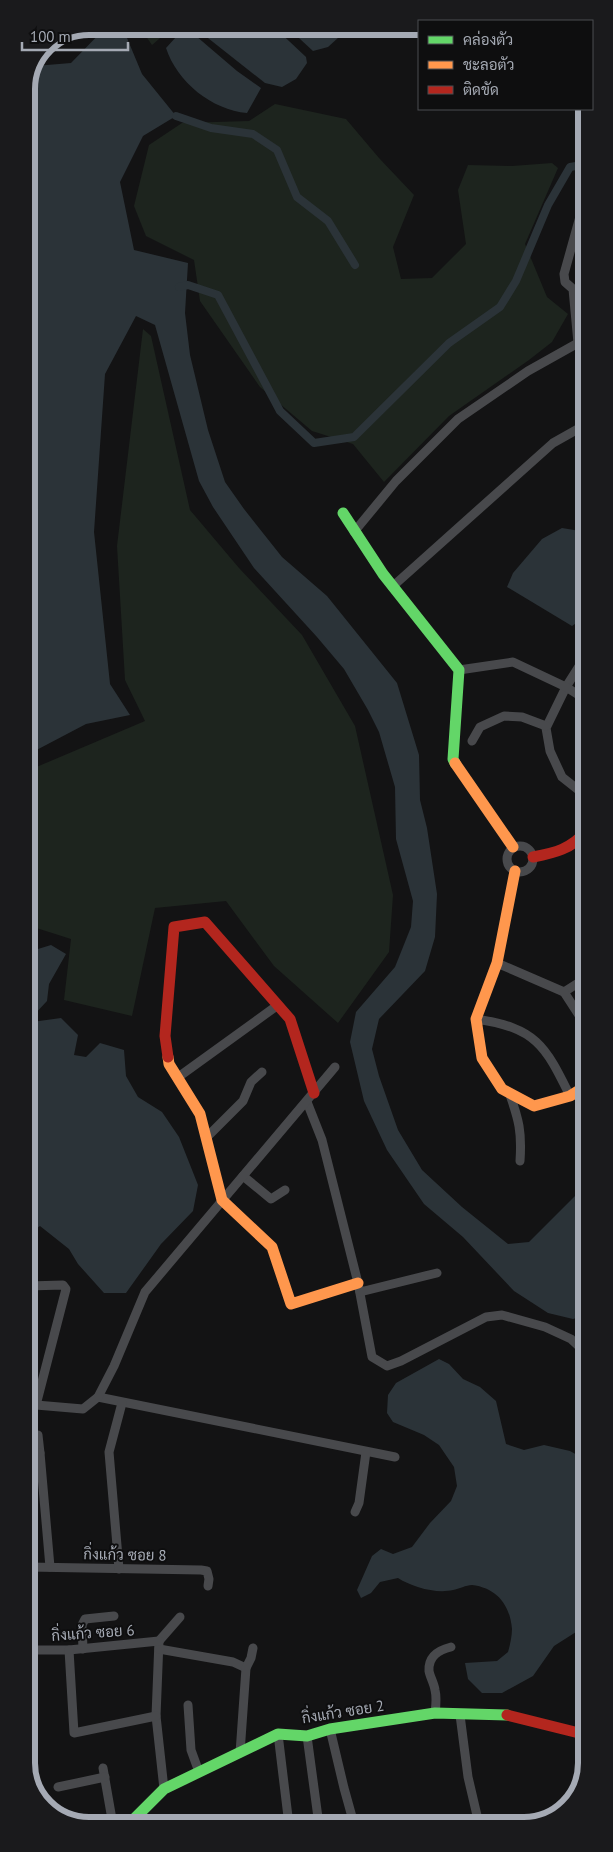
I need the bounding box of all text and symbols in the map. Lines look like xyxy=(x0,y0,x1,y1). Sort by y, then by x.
scale bar xyxy=(22,20,129,52)
legend xyxy=(418,20,593,110)
text: 100 m xyxy=(30,27,71,46)
text: คล่องตัว xyxy=(463,30,513,49)
text: ชะลอตัว xyxy=(463,55,514,74)
text: ติดขัด xyxy=(463,80,499,99)
street label: กิ่งแก้ว ซอย 8 xyxy=(83,1540,167,1565)
street label: กิ่งแก้ว ซอย 6 xyxy=(50,1616,135,1645)
street label: กิ่งแก้ว ซอย 2 xyxy=(300,1691,386,1727)

